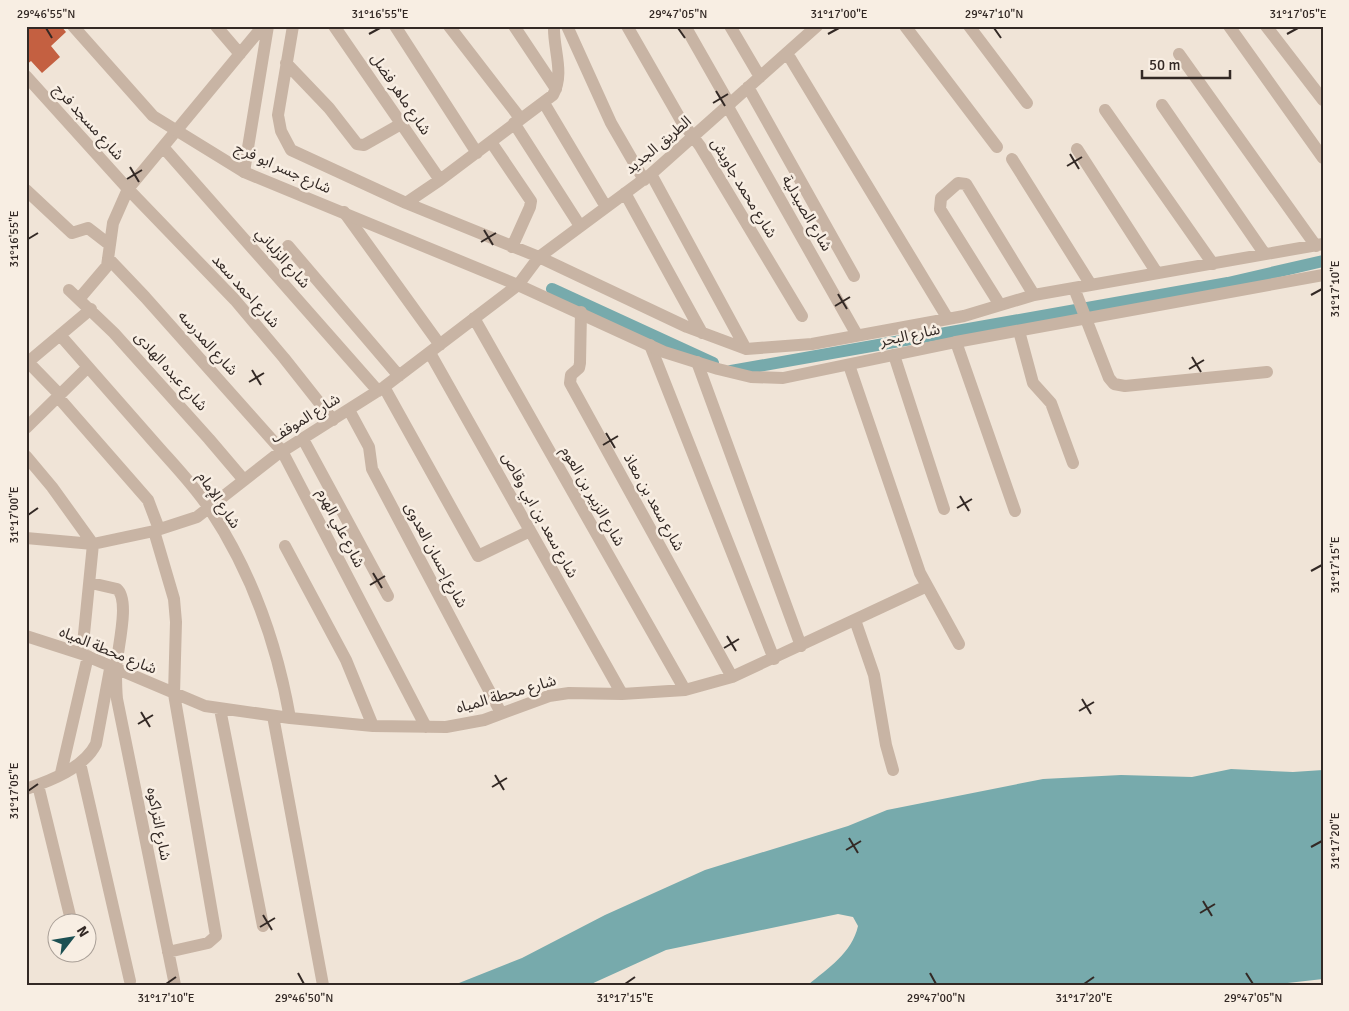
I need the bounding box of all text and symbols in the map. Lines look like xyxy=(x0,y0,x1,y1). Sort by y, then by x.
text: 29°46'55"N xyxy=(17,7,75,22)
text: 31°16'55"E xyxy=(351,7,409,22)
text: 29°47'05"N xyxy=(649,7,707,22)
text: 31°17'00"E xyxy=(810,7,868,22)
text: 29°47'10"N xyxy=(965,7,1023,22)
text: 31°17'05"E xyxy=(1269,7,1327,22)
scale bar xyxy=(1142,48,1229,80)
street label: شارع ماهر فضل xyxy=(365,50,435,140)
text: 50 m xyxy=(1149,56,1180,74)
street label: شارع مسجد فرج xyxy=(48,80,128,166)
street label: الطريق الجديد xyxy=(621,112,695,179)
street label: شارع محمد جاويش xyxy=(705,135,781,243)
street label: شارع جسر ابو فرج xyxy=(231,139,334,200)
street label: شارع الصيدلية xyxy=(775,172,836,256)
text: 31°16'55"E xyxy=(7,210,22,268)
street label: شارع الزلباني xyxy=(250,224,314,294)
street label: شارع احمد سعد xyxy=(206,251,284,334)
text: 31°17'10"E xyxy=(1328,260,1343,318)
street label: شارع المدرسه xyxy=(172,307,242,381)
street label: شارع البحر xyxy=(877,320,942,353)
street label: شارع عبده الهادى xyxy=(128,328,211,417)
street label: شارع الموقف xyxy=(267,389,345,449)
street label: شارع الزبير بن العوم xyxy=(555,443,629,551)
street label: شارع سعد بن ابي وقاص xyxy=(495,449,582,583)
street label: شارع سعد بن معاذ xyxy=(617,450,688,556)
street label: شارع الإمام xyxy=(191,468,245,534)
street label: شارع علي الهرم xyxy=(311,485,369,572)
text: 31°17'00"E xyxy=(7,486,22,544)
street label: شارع إحسان العدوى xyxy=(398,499,472,612)
text: 31°17'15"E xyxy=(1328,536,1343,594)
street label: شارع محطة المياه xyxy=(56,622,160,681)
street label: شارع محطة المياه xyxy=(454,671,559,720)
text: 31°17'05"E xyxy=(7,762,22,820)
street label: شارع التراكوه xyxy=(140,786,175,863)
text: 31°17'20"E xyxy=(1328,812,1343,870)
north arrow xyxy=(48,914,98,964)
text: N xyxy=(73,923,93,940)
text: 31°17'10"E xyxy=(137,991,195,1006)
text: 29°46'50"N xyxy=(275,991,333,1006)
text: 31°17'15"E xyxy=(596,991,654,1006)
text: 29°47'00"N xyxy=(907,991,965,1006)
text: 31°17'20"E xyxy=(1055,991,1113,1006)
text: 29°47'05"N xyxy=(1224,991,1282,1006)

